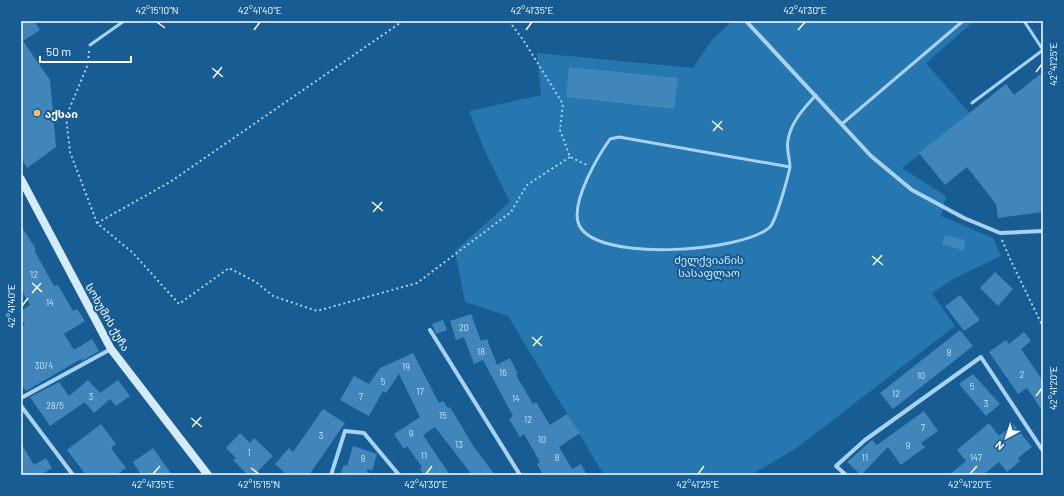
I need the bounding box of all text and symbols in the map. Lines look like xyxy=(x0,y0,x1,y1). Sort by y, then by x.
text: 42°15'10"N xyxy=(135,4,179,16)
text: 42°41'40"E xyxy=(238,4,282,16)
text: 42°41'35"E xyxy=(510,4,554,16)
text: 42°41'30"E xyxy=(783,4,827,16)
scale bar xyxy=(40,38,131,64)
text: 42°41'25"E xyxy=(1047,42,1059,86)
text: 50 m xyxy=(46,44,71,58)
place label: აქსაი xyxy=(45,107,78,121)
marker: აქსაი xyxy=(32,108,42,118)
park label: ძელქვიანის სასაფლაო xyxy=(674,253,744,280)
house number: 12 xyxy=(30,269,38,280)
street label: სოხუმის ქუჩა xyxy=(82,281,133,354)
text: 42°41'40"E xyxy=(5,284,17,328)
house number: 14 xyxy=(46,297,54,308)
house number: 20 xyxy=(459,322,469,333)
house number: 18 xyxy=(477,346,485,357)
house number: 8 xyxy=(947,347,952,358)
house number: 30/4 xyxy=(35,360,53,371)
house number: 19 xyxy=(402,361,410,372)
text: 42°41'20"E xyxy=(1047,366,1059,410)
house number: 16 xyxy=(499,367,507,378)
house number: 2 xyxy=(1020,369,1025,380)
house number: 10 xyxy=(917,370,925,381)
house number: 5 xyxy=(381,376,386,387)
house number: 5 xyxy=(970,381,975,392)
house number: 17 xyxy=(416,386,424,397)
house number: 12 xyxy=(892,388,900,399)
house number: 3 xyxy=(89,391,94,402)
house number: 7 xyxy=(359,391,364,402)
house number: 14 xyxy=(512,393,520,404)
house number: 3 xyxy=(984,398,989,409)
house number: 28/5 xyxy=(46,400,64,411)
house number: 15 xyxy=(439,410,447,421)
house number: 12 xyxy=(524,414,532,425)
north arrow xyxy=(986,418,1026,458)
house number: 7 xyxy=(921,422,926,433)
house number: 9 xyxy=(409,428,414,439)
house number: 3 xyxy=(319,430,324,441)
house number: 10 xyxy=(538,434,546,445)
house number: 13 xyxy=(455,439,463,450)
text: N xyxy=(992,439,1006,453)
house number: 9 xyxy=(906,440,911,451)
house number: 1 xyxy=(247,447,251,458)
house number: 11 xyxy=(421,450,427,461)
house number: 8 xyxy=(555,452,560,463)
house number: 11 xyxy=(862,452,868,463)
house number: 147 xyxy=(970,452,983,463)
house number: 8 xyxy=(361,453,366,464)
text: 42°41'35"E xyxy=(131,478,175,490)
text: 42°15'15"N xyxy=(238,478,280,490)
text: 42°41'30"E xyxy=(404,478,448,490)
text: 42°41'25"E xyxy=(676,478,720,490)
text: 42°41'20"E xyxy=(948,478,992,490)

